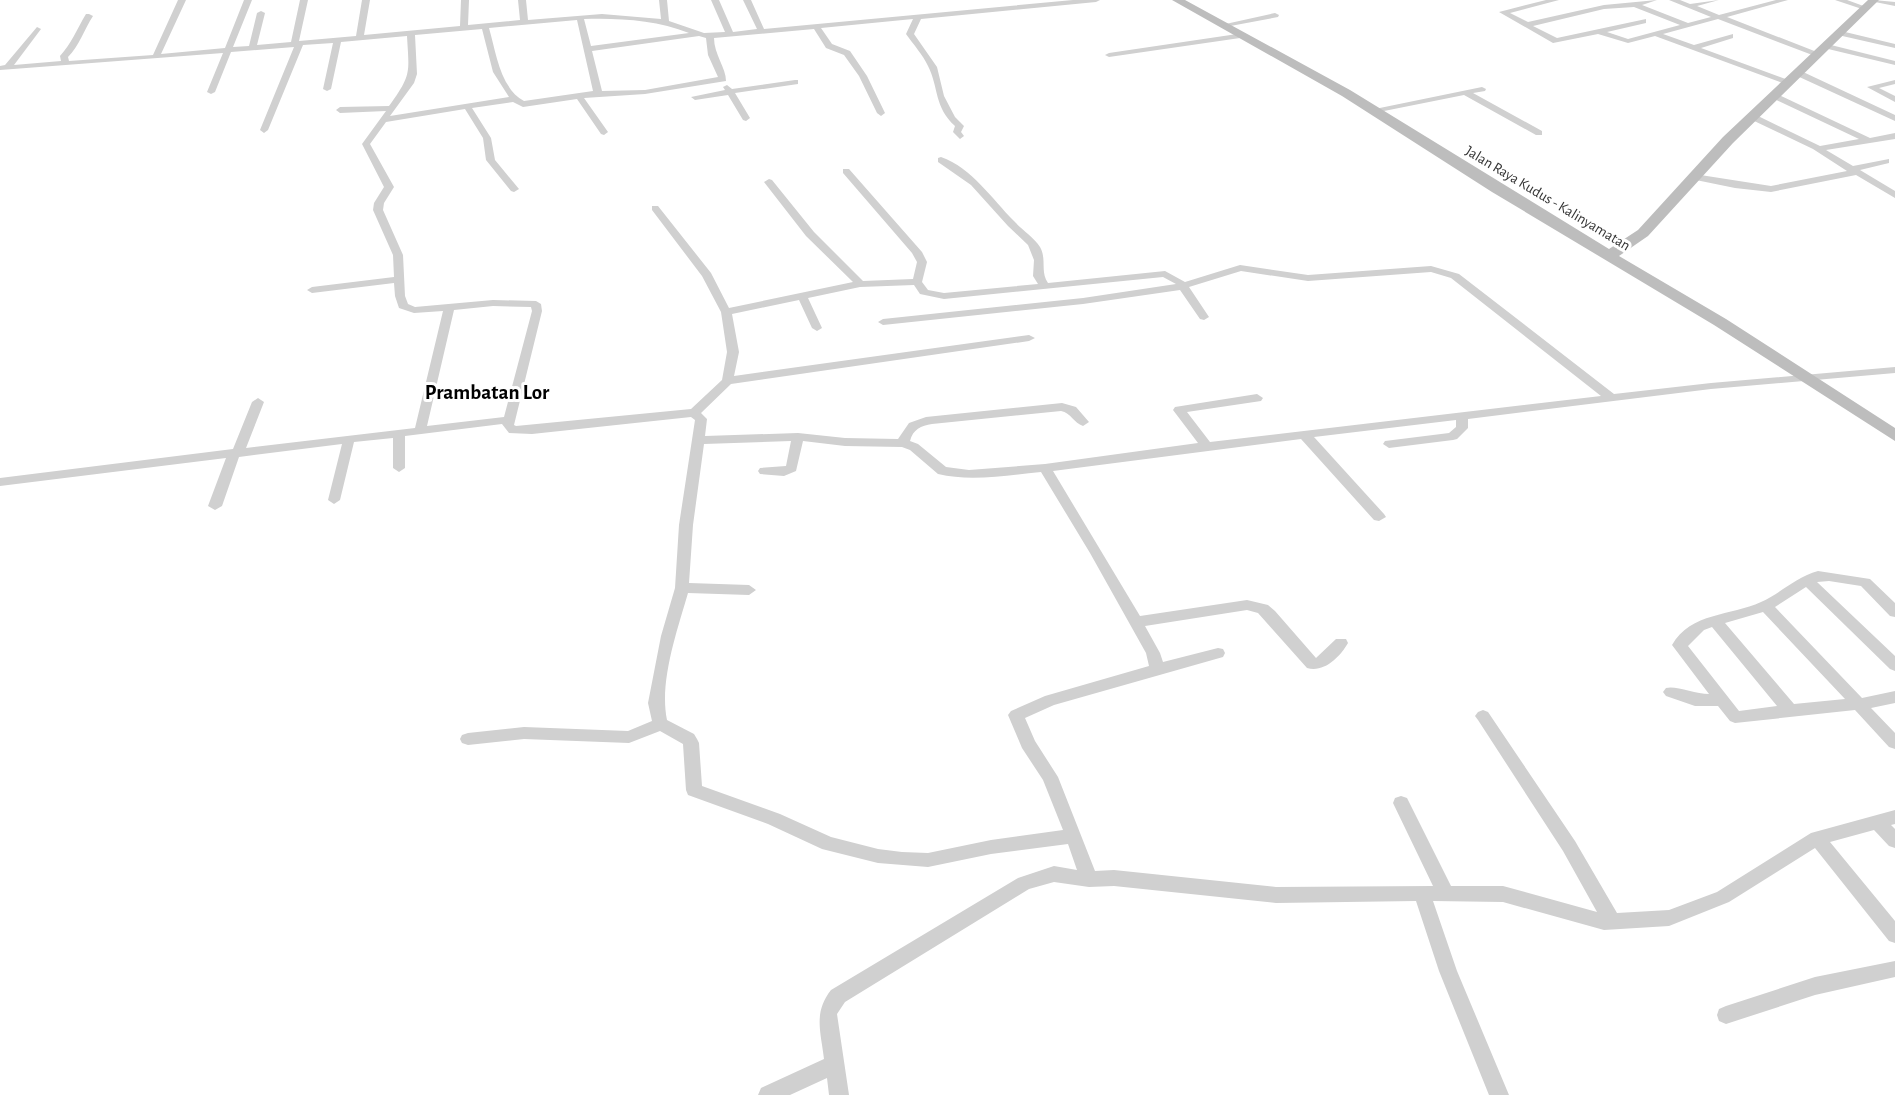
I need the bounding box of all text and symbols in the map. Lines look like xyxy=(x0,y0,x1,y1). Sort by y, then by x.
street label: Jalan Raya Kudus - Kalinyamatan xyxy=(1463,143,1633,254)
district label: Prambatan Lor xyxy=(425,382,550,403)

